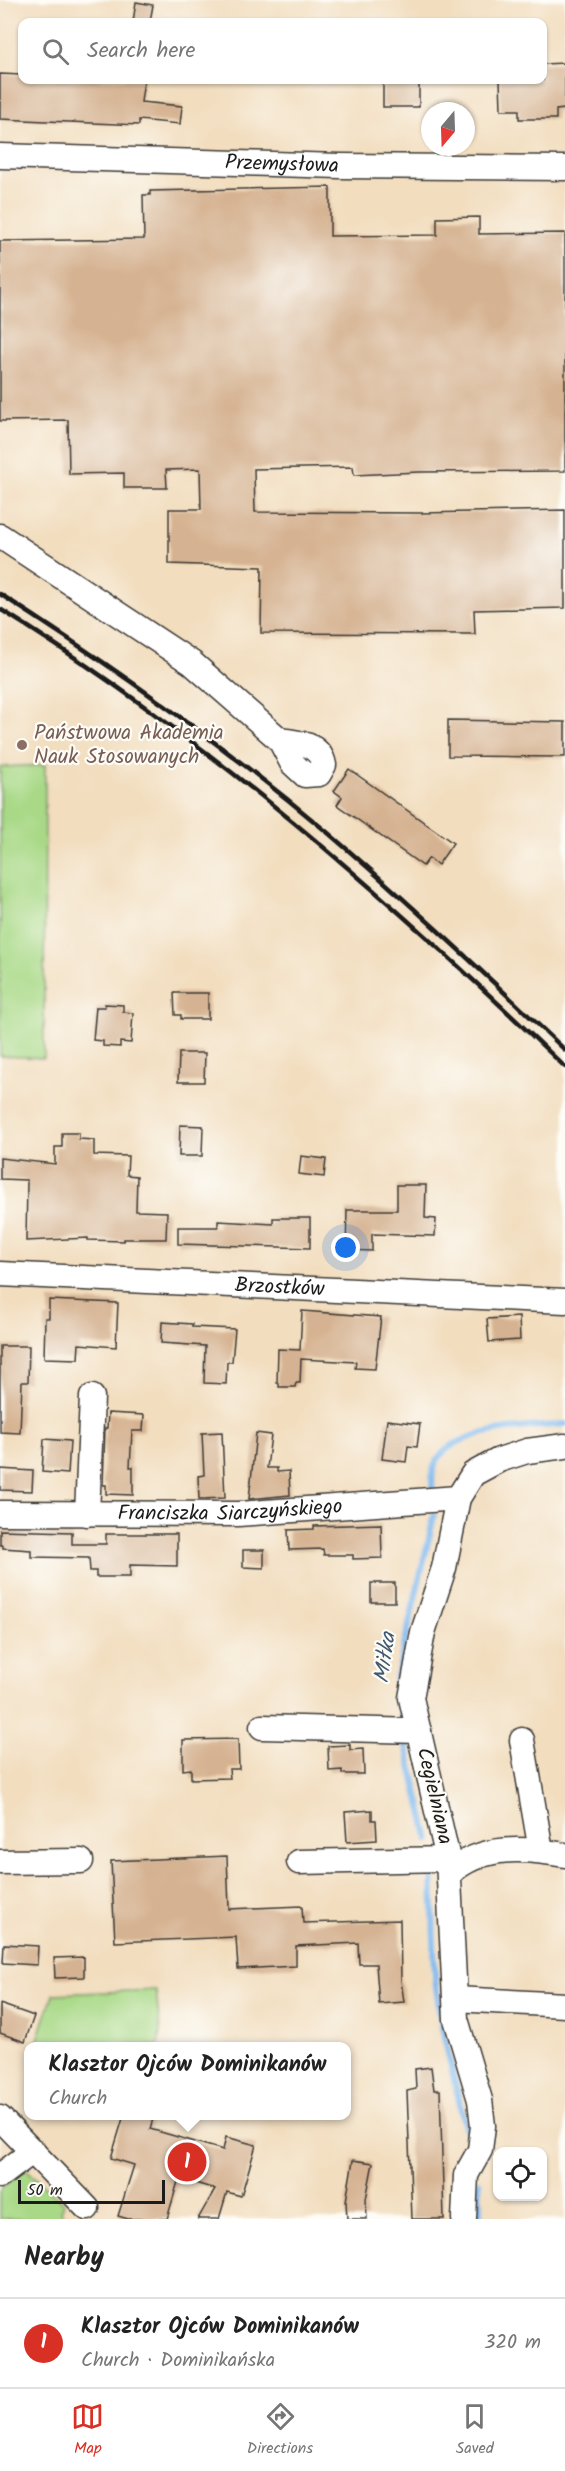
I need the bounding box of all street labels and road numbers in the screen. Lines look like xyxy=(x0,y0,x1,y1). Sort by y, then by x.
street label: Przemysłowa xyxy=(225,146,339,182)
street label: Brzostków xyxy=(234,1269,326,1306)
street label: Franciszka Siarczyńskiego xyxy=(117,1490,343,1531)
street label: Cegielniana xyxy=(407,1744,461,1848)

